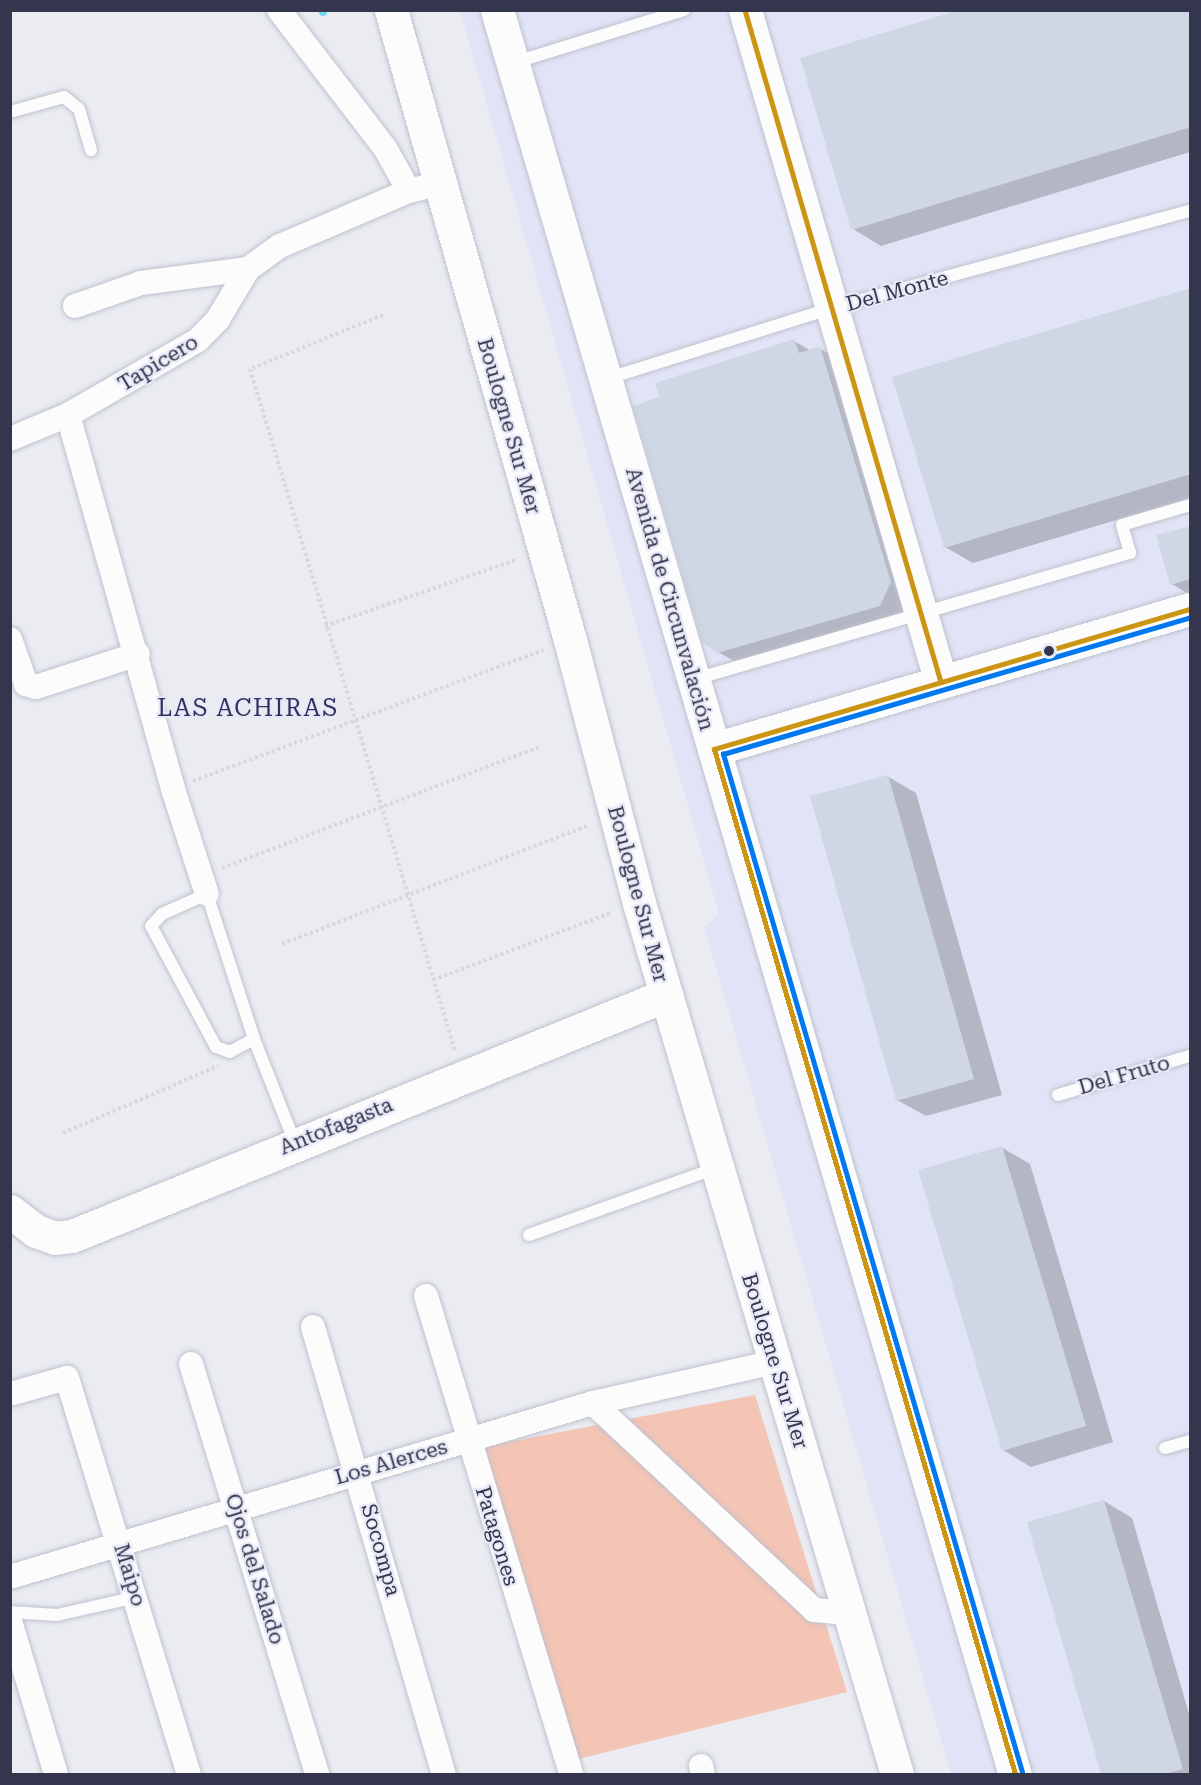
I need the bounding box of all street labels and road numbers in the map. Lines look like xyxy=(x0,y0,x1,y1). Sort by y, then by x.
street label: Del Monte xyxy=(843,265,951,317)
street label: Tapicero xyxy=(113,329,203,397)
street label: Boulogne Sur Mer xyxy=(472,335,546,517)
street label: Avenida de Circunvalación xyxy=(620,465,720,733)
street label: Boulogne Sur Mer xyxy=(602,803,674,985)
street label: Del Fruto xyxy=(1075,1050,1173,1100)
street label: Antofagasta xyxy=(276,1092,396,1160)
street label: Boulogne Sur Mer xyxy=(736,1270,814,1452)
street label: Los Alerces xyxy=(332,1434,450,1490)
street label: Patagones xyxy=(470,1483,524,1589)
street label: Ojos del Salado xyxy=(220,1491,290,1647)
street label: Socompa xyxy=(356,1501,406,1599)
street label: Maipo xyxy=(109,1540,151,1610)

